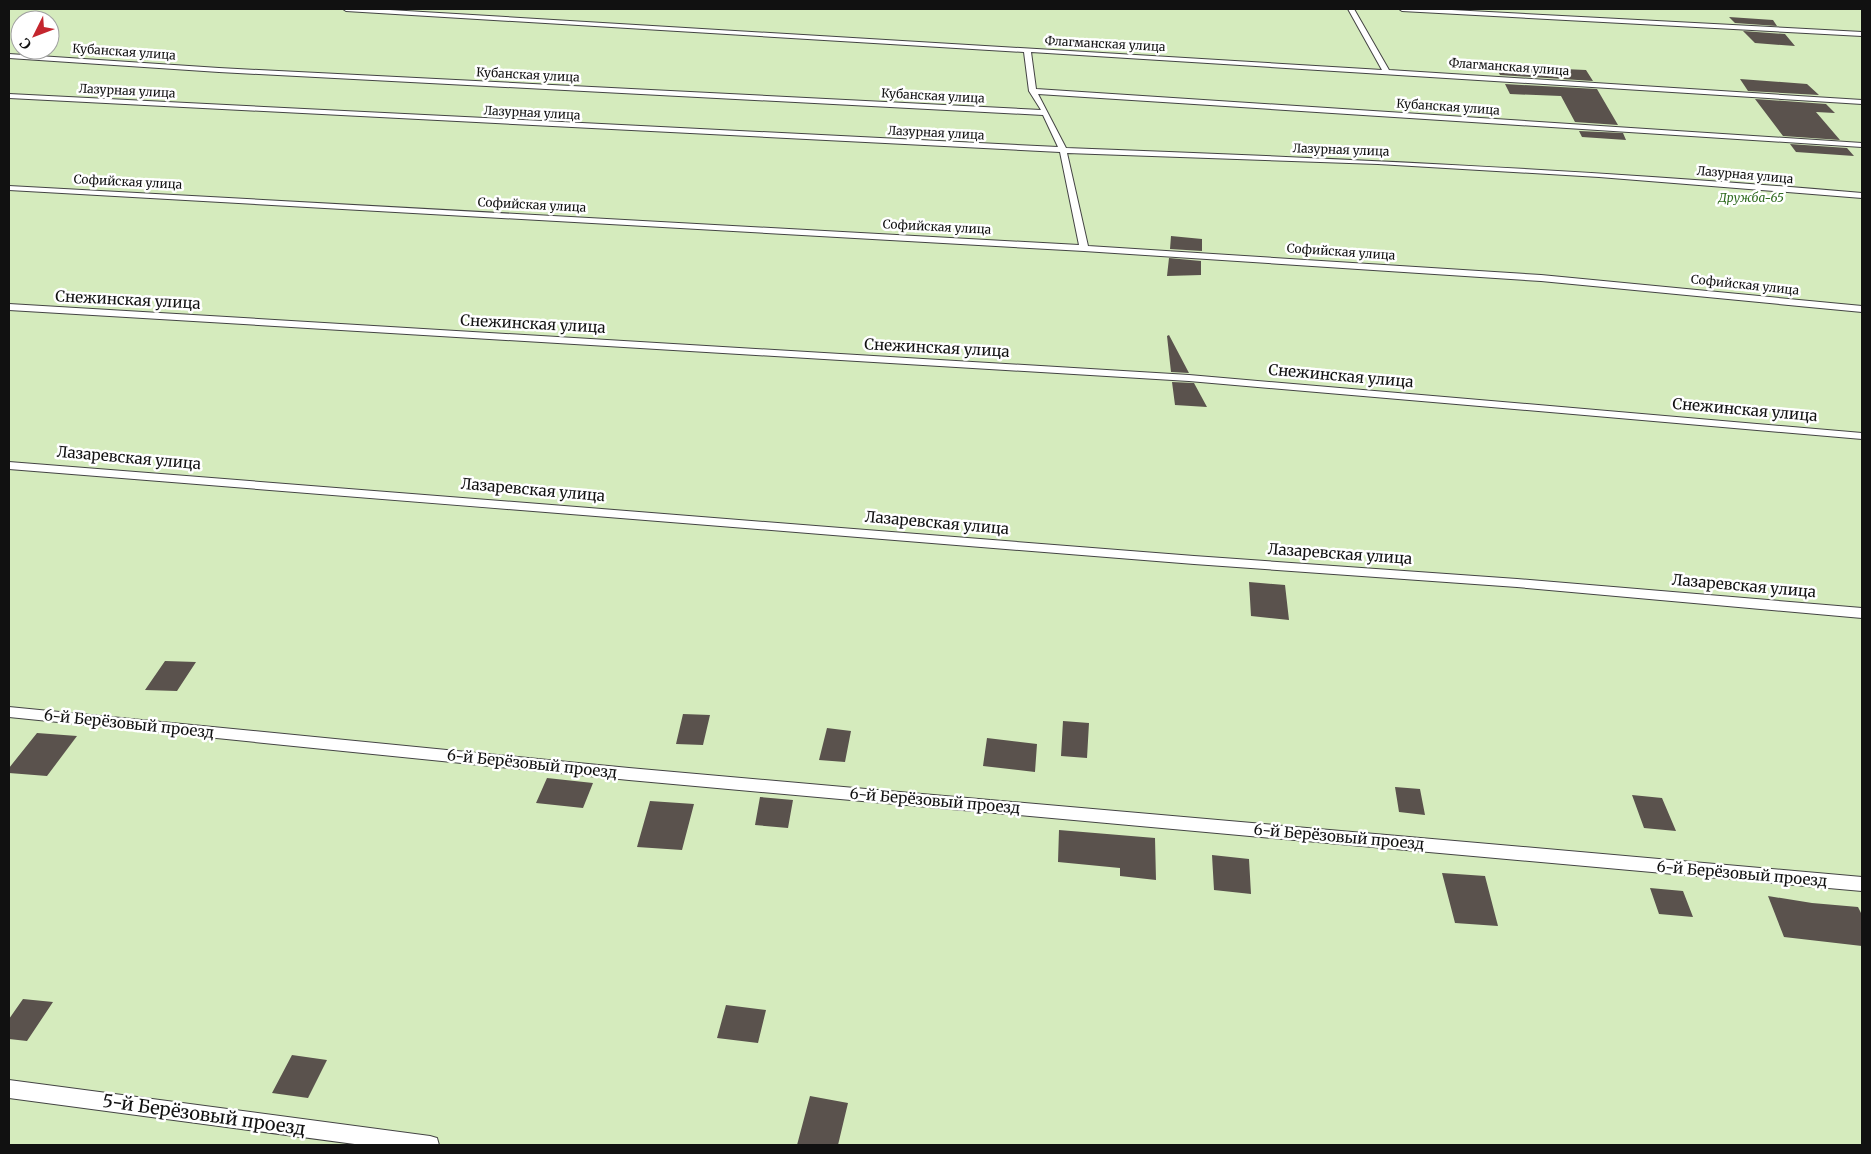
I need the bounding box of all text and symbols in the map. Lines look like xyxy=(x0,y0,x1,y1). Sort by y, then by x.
north arrow xyxy=(10,10,60,60)
street label: Флагманская улица xyxy=(1044,33,1166,54)
text: С xyxy=(16,34,35,53)
street label: Кубанская улица xyxy=(72,40,177,63)
street label: Флагманская улица xyxy=(1448,55,1570,78)
street label: Кубанская улица xyxy=(476,64,581,85)
street label: Лазурная улица xyxy=(78,80,176,101)
street label: Кубанская улица xyxy=(881,85,986,106)
street label: Кубанская улица xyxy=(1396,95,1501,118)
street label: Лазурная улица xyxy=(483,102,581,123)
street label: Лазурная улица xyxy=(887,122,985,143)
street label: Лазурная улица xyxy=(1292,140,1390,159)
street label: Лазурная улица xyxy=(1696,163,1795,186)
street label: Софийская улица xyxy=(73,171,183,192)
park label: Дружба-65 xyxy=(1717,190,1784,205)
street label: Софийская улица xyxy=(477,194,587,215)
street label: Софийская улица xyxy=(882,216,992,237)
street label: Софийская улица xyxy=(1286,240,1396,263)
street label: Софийская улица xyxy=(1690,271,1800,298)
street label: Снежинская улица xyxy=(55,286,201,313)
street label: Снежинская улица xyxy=(460,310,606,337)
street label: Снежинская улица xyxy=(864,334,1010,361)
street label: Снежинская улица xyxy=(1268,360,1414,391)
street label: Снежинская улица xyxy=(1672,394,1818,425)
street label: Лазаревская улица xyxy=(56,442,202,473)
street label: Лазаревская улица xyxy=(460,474,606,505)
street label: Лазаревская улица xyxy=(864,507,1010,538)
street label: Лазаревская улица xyxy=(1267,539,1413,568)
street label: Лазаревская улица xyxy=(1671,570,1817,601)
street label: 6-й Берёзовый проезд xyxy=(43,705,215,742)
street label: 6-й Берёзовый проезд xyxy=(446,745,618,782)
street label: 6-й Берёзовый проезд xyxy=(849,784,1021,817)
street label: 6-й Берёзовый проезд xyxy=(1253,820,1425,853)
street label: 6-й Берёзовый проезд xyxy=(1656,857,1828,890)
street label: 5-й Берёзовый проезд xyxy=(101,1089,307,1140)

